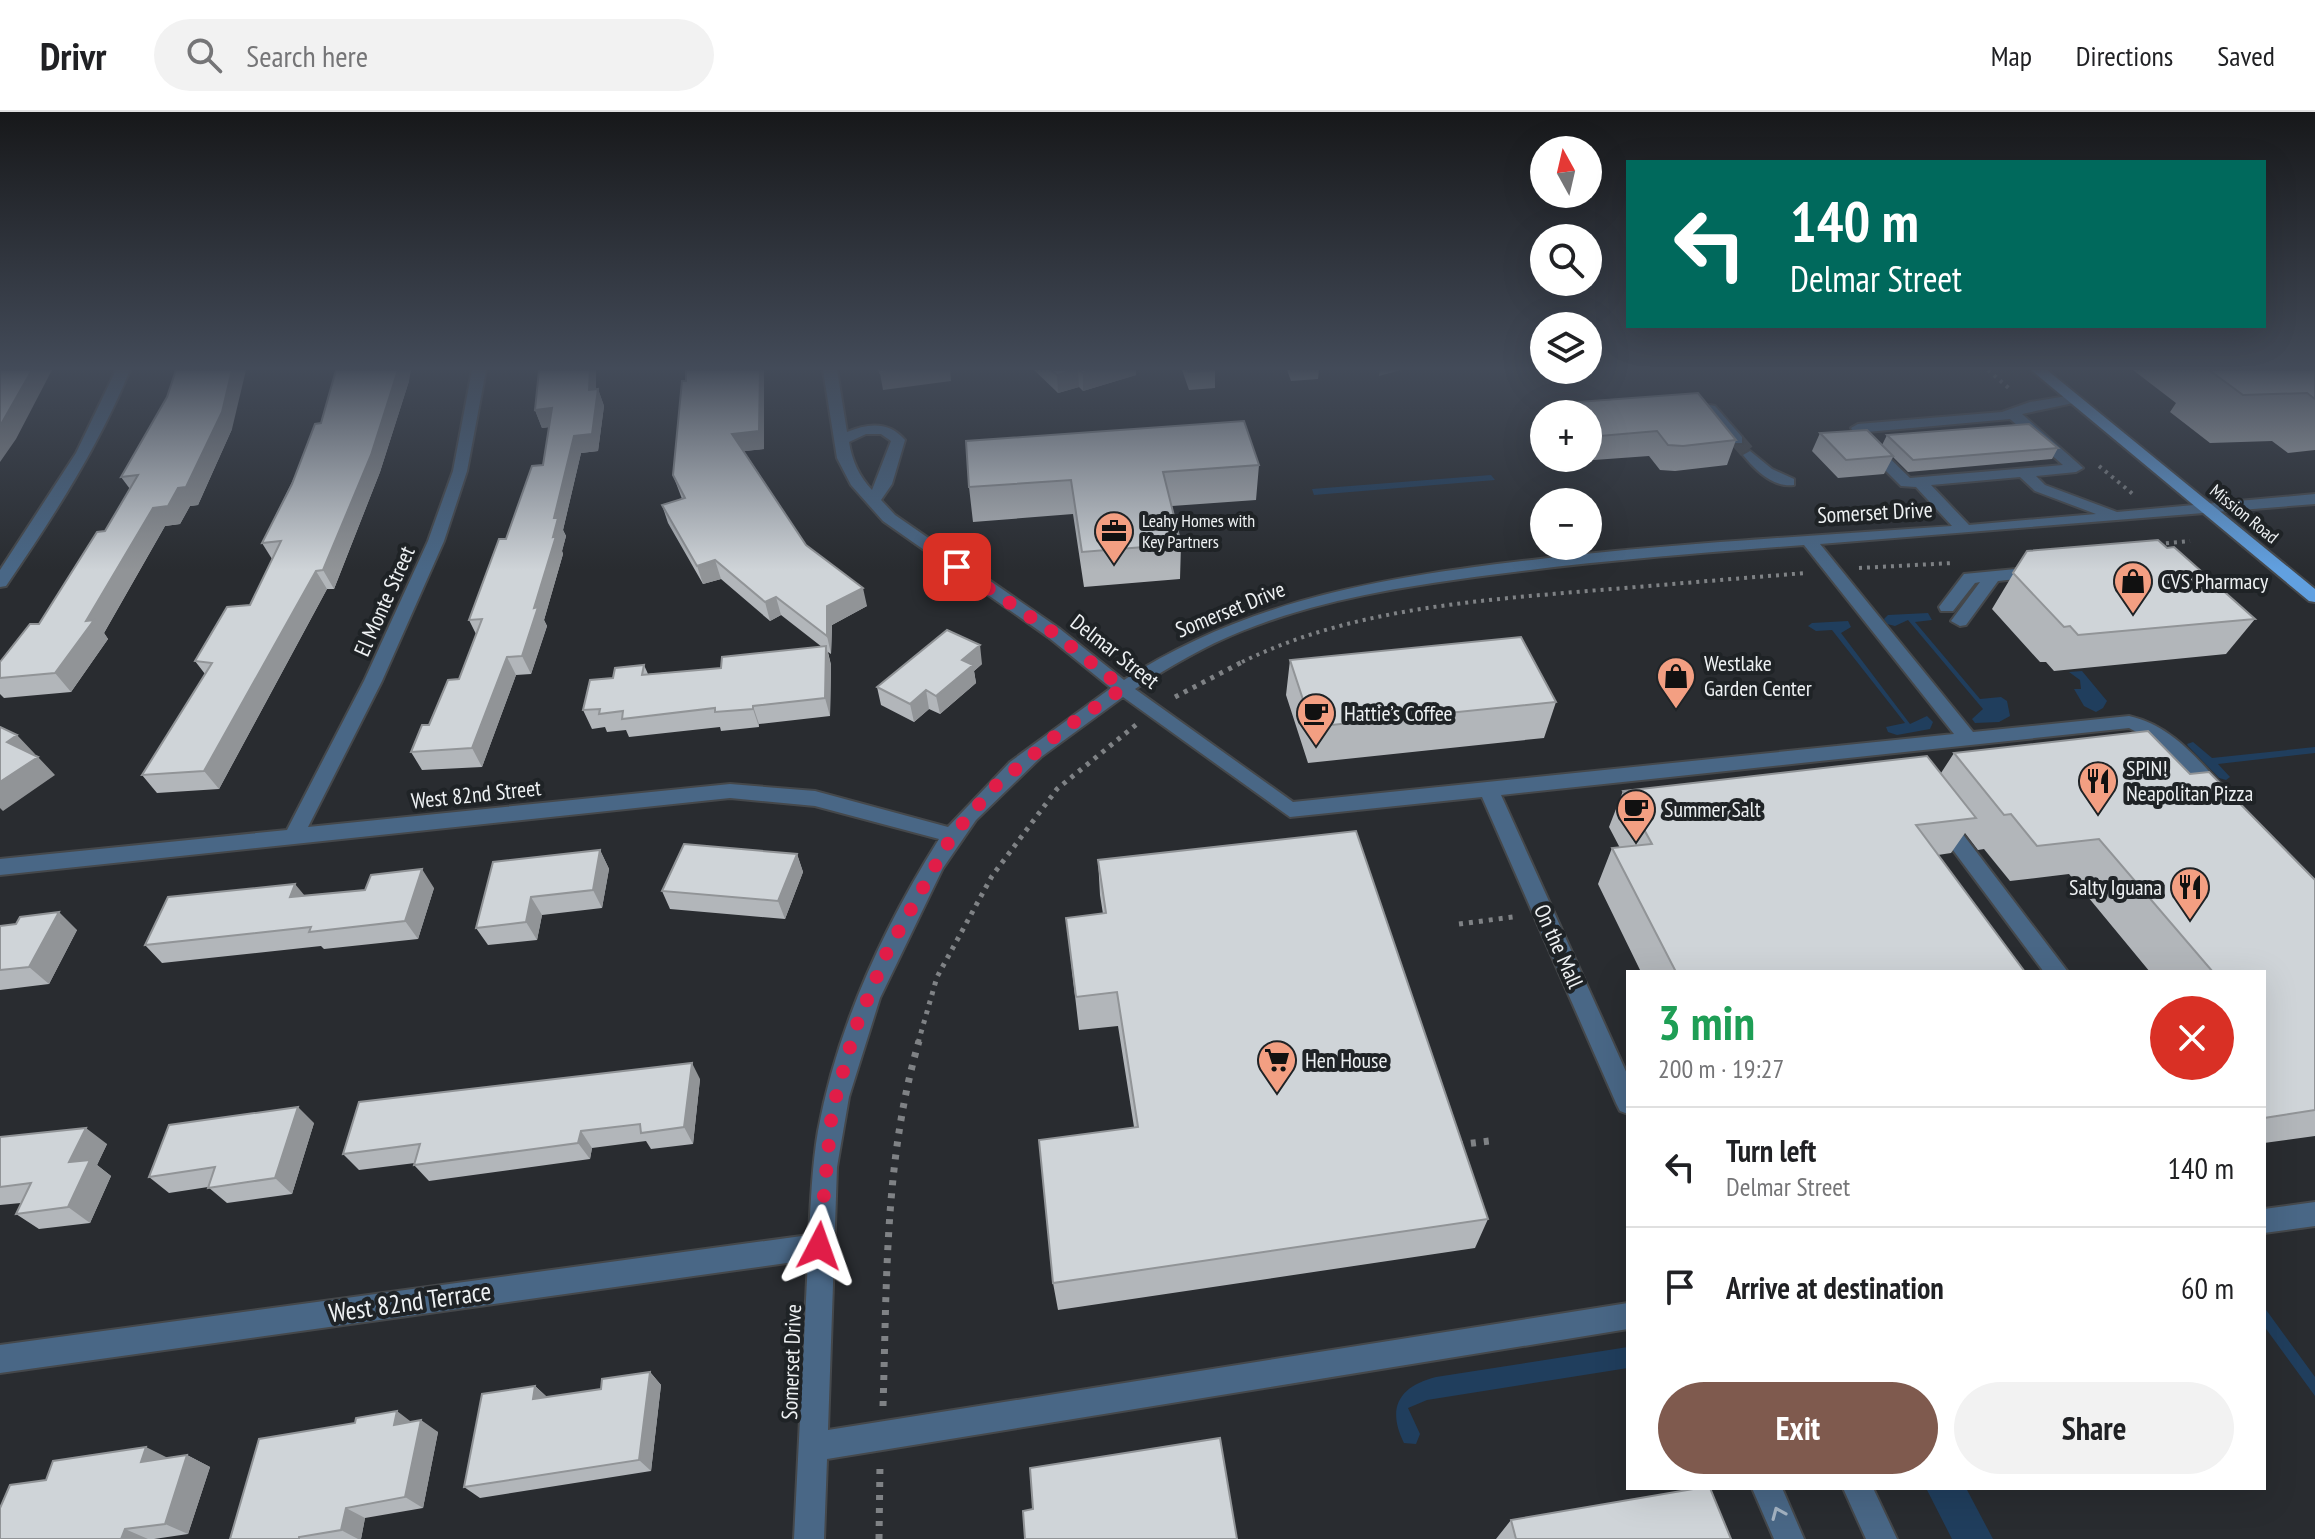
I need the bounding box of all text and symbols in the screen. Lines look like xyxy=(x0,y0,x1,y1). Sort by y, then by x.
search box xyxy=(154,19,714,91)
text: Drivr xyxy=(40,31,106,80)
icon: search xyxy=(182,33,226,77)
text: Search here xyxy=(246,36,368,75)
text: Map xyxy=(1991,37,2032,74)
text: Directions xyxy=(2076,37,2173,74)
text: Saved xyxy=(2217,37,2275,74)
north arrow xyxy=(1530,136,1602,208)
map controls xyxy=(1530,136,1602,560)
text: 140 m xyxy=(1790,185,1919,257)
icon: left xyxy=(1658,192,1762,296)
button: search xyxy=(1530,224,1602,296)
text: Delmar Street xyxy=(1790,255,1962,302)
button: layers xyxy=(1530,312,1602,384)
button: + xyxy=(1530,400,1602,472)
street label: Mission Road xyxy=(2205,479,2283,548)
button: − xyxy=(1530,488,1602,560)
street label: Somerset Drive xyxy=(1817,495,1933,529)
place label: Leahy Homes with Key Partners xyxy=(1142,509,1255,553)
office icon: Leahy Homes with Key Partners xyxy=(1093,510,1135,565)
pin xyxy=(923,533,991,601)
street label: El Monte Street xyxy=(347,542,421,660)
icon: arrive xyxy=(935,545,979,589)
shop icon: CVS Pharmacy xyxy=(2112,560,2154,615)
place label: CVS Pharmacy xyxy=(2161,567,2269,595)
street label: Somerset Drive xyxy=(1171,574,1289,644)
street label: Delmar Street xyxy=(1065,608,1165,694)
place label: Westlake Garden Center xyxy=(1704,649,1812,702)
shop icon: Westlake Garden Center xyxy=(1655,655,1697,710)
cafe icon: Hattie’s Coffee xyxy=(1295,692,1337,747)
place label: Hattie’s Coffee xyxy=(1344,699,1453,727)
place label: SPIN! Neapolitan Pizza xyxy=(2126,754,2253,807)
restaurant icon: SPIN! Neapolitan Pizza xyxy=(2077,760,2119,815)
street label: West 82nd Street xyxy=(410,773,542,815)
cafe icon: Summer Salt xyxy=(1615,788,1657,843)
place label: Summer Salt xyxy=(1664,795,1761,823)
restaurant icon: Salty Iguana xyxy=(2169,866,2211,921)
place label: Salty Iguana xyxy=(2069,873,2162,901)
street label: On the Mall xyxy=(1528,900,1590,993)
text: 3 min xyxy=(1658,991,1755,1053)
button: close xyxy=(2150,996,2234,1080)
supermarket icon: Hen House xyxy=(1256,1039,1298,1094)
place label: Hen House xyxy=(1305,1046,1388,1074)
text: 200 m · 19:27 xyxy=(1658,1052,1784,1085)
text: Turn left xyxy=(1726,1131,1816,1170)
icon: left xyxy=(1658,1145,1702,1189)
text: 140 m xyxy=(2168,1148,2234,1187)
text: Delmar Street xyxy=(1726,1170,1850,1203)
position arrow xyxy=(777,1204,861,1288)
icon: arrive xyxy=(1658,1265,1702,1309)
text: Arrive at destination xyxy=(1726,1268,1944,1307)
text: 60 m xyxy=(2181,1268,2234,1307)
street label: West 82nd Terrace xyxy=(327,1274,493,1329)
street label: Somerset Drive xyxy=(775,1304,807,1420)
button: Exit xyxy=(1658,1382,1938,1474)
button: Share xyxy=(1954,1382,2234,1474)
one-way arrow xyxy=(1771,1507,1787,1522)

